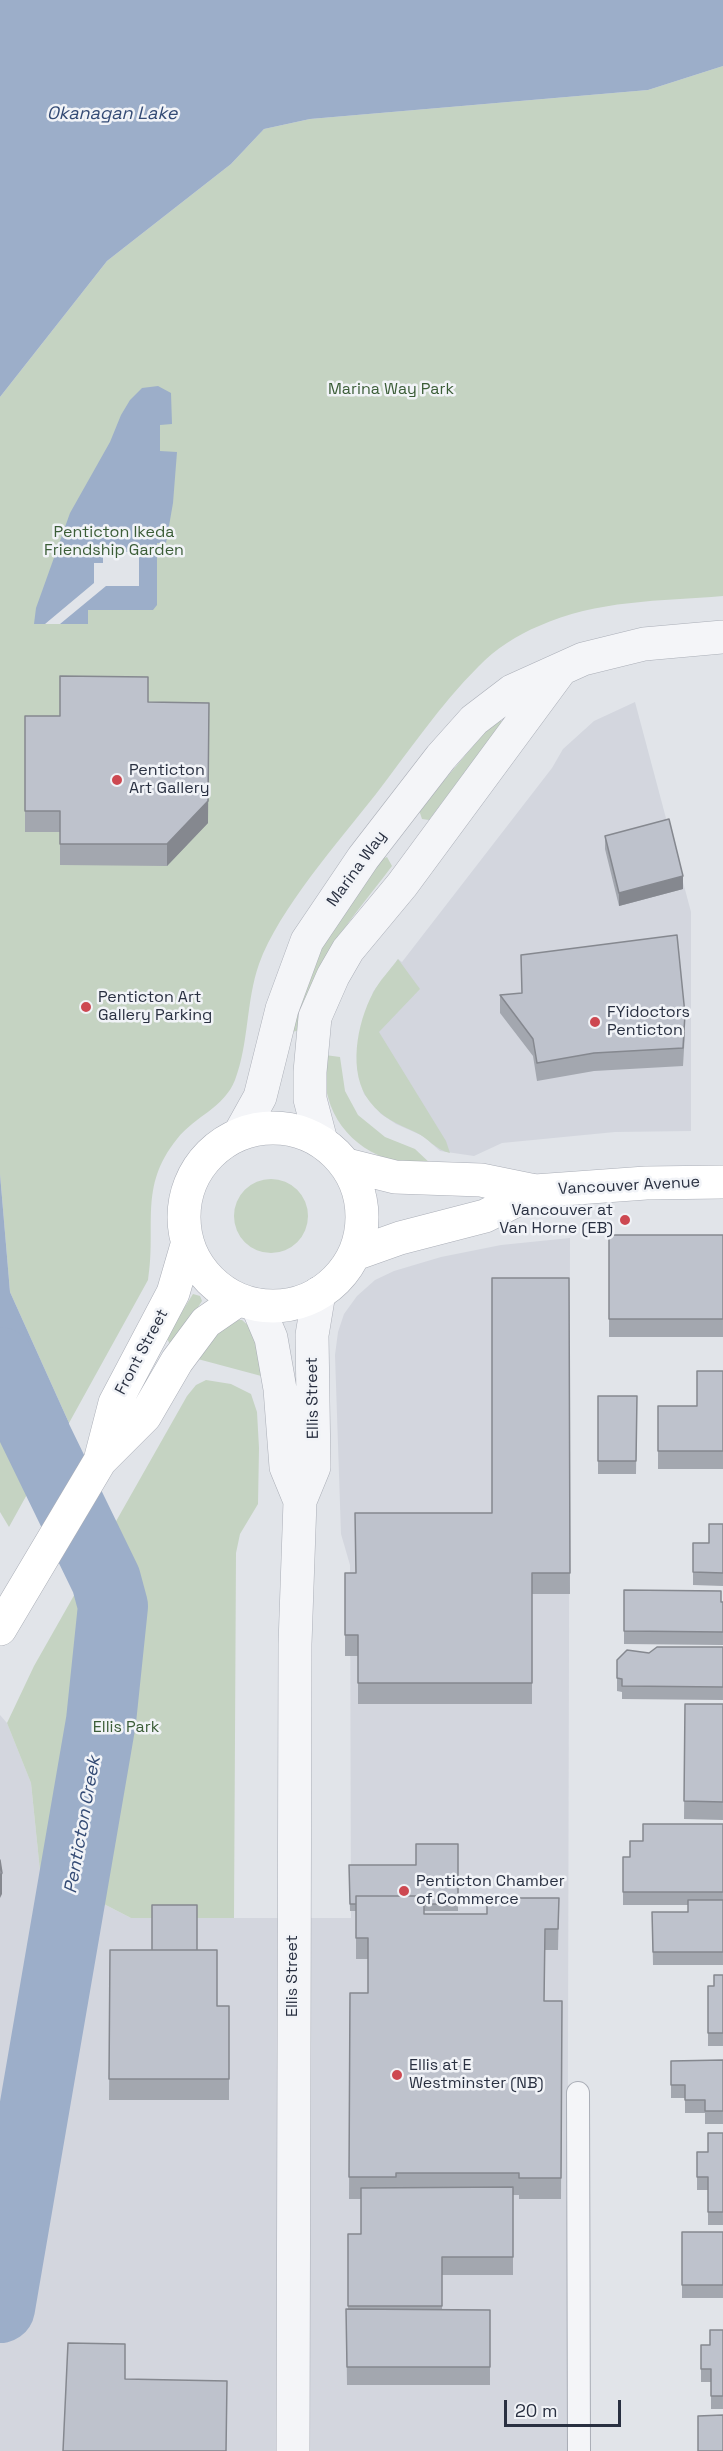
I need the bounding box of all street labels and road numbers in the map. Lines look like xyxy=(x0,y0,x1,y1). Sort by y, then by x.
street label: Marina Way xyxy=(323,827,391,911)
street label: Vancouver Avenue xyxy=(558,1173,700,1199)
street label: Front Street xyxy=(111,1306,173,1398)
street label: Ellis Street xyxy=(303,1357,323,1439)
street label: Ellis Street xyxy=(283,1935,303,2017)

